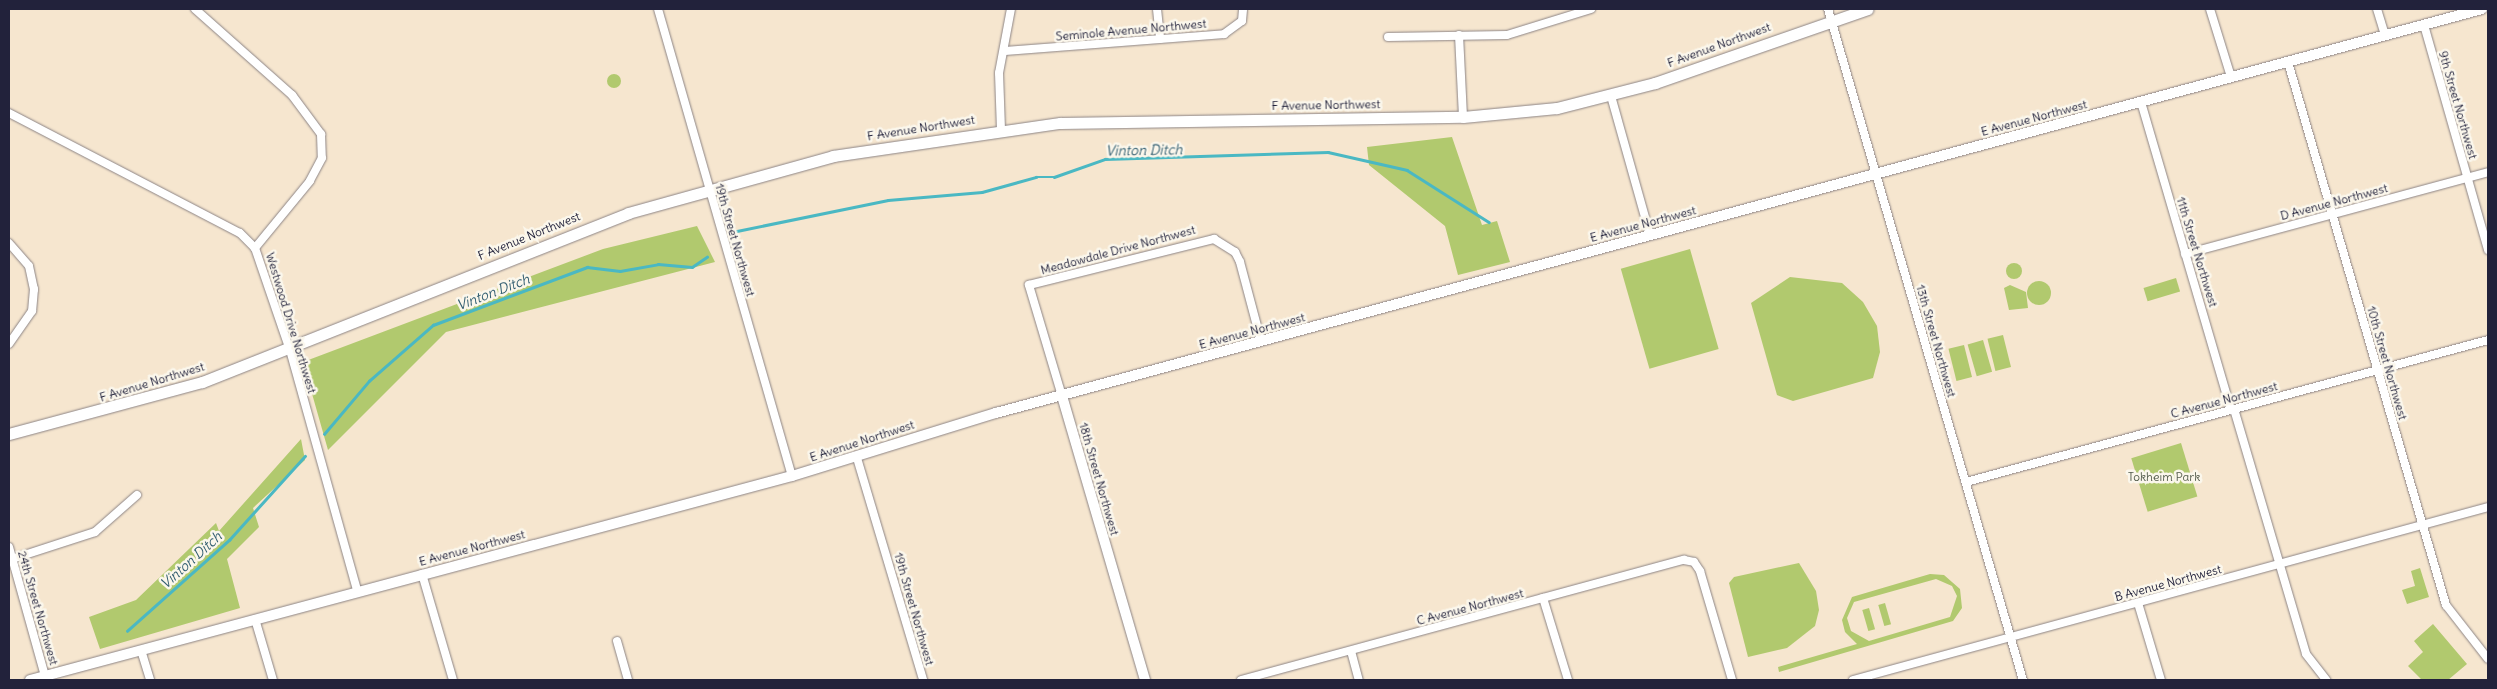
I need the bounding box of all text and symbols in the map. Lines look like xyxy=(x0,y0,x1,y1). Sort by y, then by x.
street label: Seminole Avenue Northwest xyxy=(1055,16,1207,44)
street label: F Avenue Northwest xyxy=(1665,20,1773,70)
street label: 9th Street Northwest xyxy=(2436,49,2480,161)
street label: F Avenue Northwest xyxy=(1271,97,1381,113)
street label: E Avenue Northwest xyxy=(1979,97,2089,139)
street label: F Avenue Northwest xyxy=(866,112,976,144)
water label: Vinton Ditch xyxy=(1105,141,1183,159)
street label: D Avenue Northwest xyxy=(2279,181,2389,223)
street label: 19th Street Northwest xyxy=(712,182,758,298)
street label: 11th Street Northwest xyxy=(2173,195,2221,309)
street label: E Avenue Northwest xyxy=(1588,203,1698,245)
street label: F Avenue Northwest xyxy=(476,209,582,263)
street label: Meadowdale Drive Northwest xyxy=(1039,222,1197,278)
street label: Westwood Drive Northwest xyxy=(263,251,319,395)
water label: Vinton Ditch xyxy=(454,270,532,314)
street label: 13th Street Northwest xyxy=(1913,283,1959,399)
street label: 10th Street Northwest xyxy=(2364,305,2410,421)
street label: E Avenue Northwest xyxy=(1197,310,1307,352)
street label: F Avenue Northwest xyxy=(98,359,206,405)
street label: C Avenue Northwest xyxy=(2169,379,2279,421)
street label: E Avenue Northwest xyxy=(808,417,916,465)
street label: 18th Street Northwest xyxy=(1076,421,1122,537)
park label: Tokheim Park xyxy=(2128,470,2200,484)
street label: E Avenue Northwest xyxy=(417,527,527,569)
water label: Vinton Ditch xyxy=(157,528,225,592)
street label: 24th Street Northwest xyxy=(15,549,61,667)
street label: 19th Street Northwest xyxy=(891,551,937,667)
street label: B Avenue Northwest xyxy=(2113,562,2223,604)
street label: C Avenue Northwest xyxy=(1415,586,1525,628)

